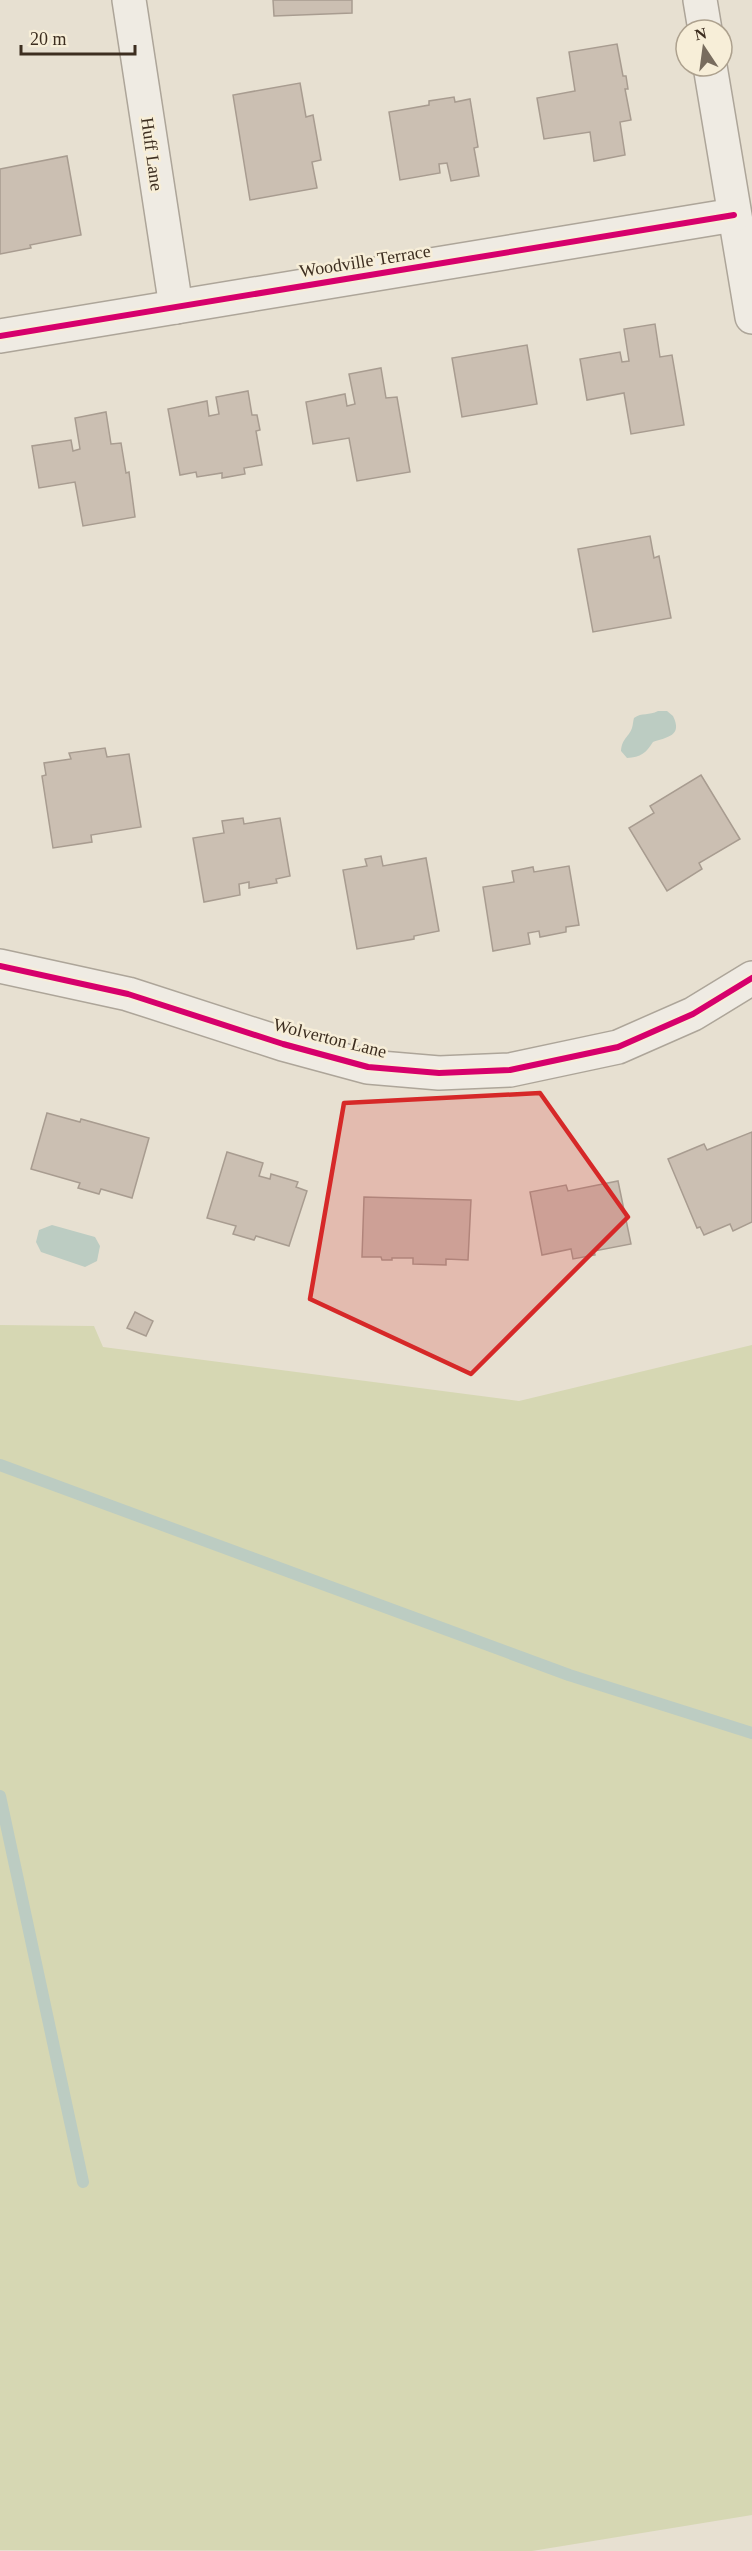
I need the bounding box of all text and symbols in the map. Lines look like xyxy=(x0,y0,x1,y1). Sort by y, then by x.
scale bar xyxy=(21,18,135,56)
north arrow xyxy=(674,18,734,78)
text: N xyxy=(693,24,709,43)
text: 20 m xyxy=(30,29,67,49)
street label: Huff Lane xyxy=(137,116,167,192)
street label: Woodville Terrace xyxy=(298,241,432,281)
street label: Wolverton Lane xyxy=(271,1014,389,1062)

